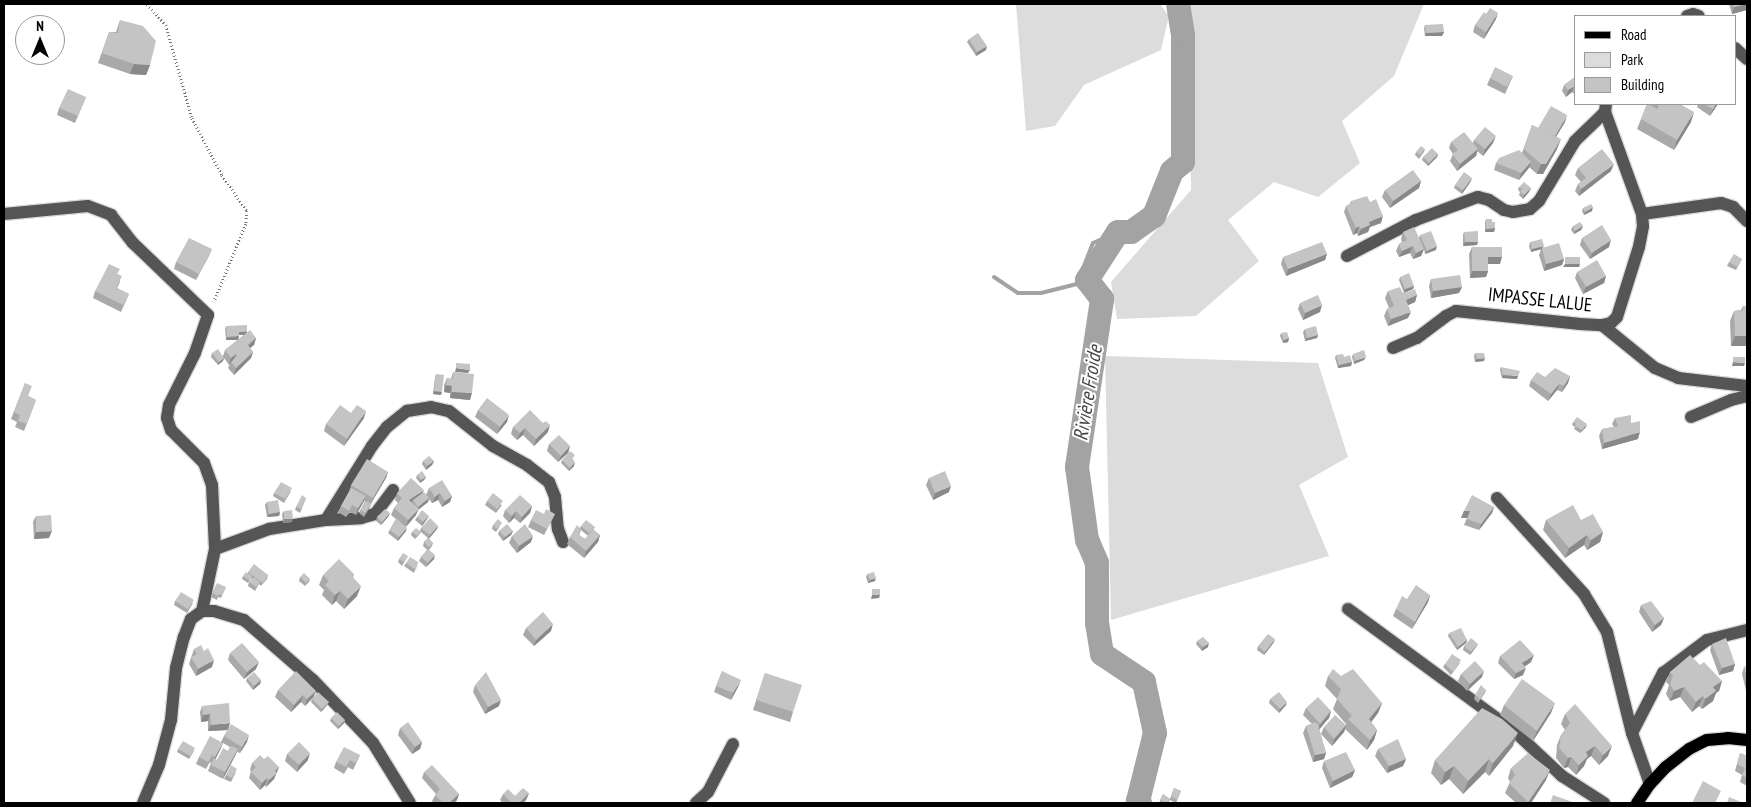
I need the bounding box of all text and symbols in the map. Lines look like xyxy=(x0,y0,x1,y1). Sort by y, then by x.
north arrow xyxy=(15,15,65,65)
legend xyxy=(1574,15,1736,105)
text: N xyxy=(36,17,44,35)
text: Road xyxy=(1621,25,1647,44)
text: Park xyxy=(1621,50,1643,69)
text: Building xyxy=(1621,75,1664,94)
street label: IMPASSE LALUE xyxy=(1487,283,1593,317)
water label: Rivière Froide xyxy=(1069,344,1107,442)

